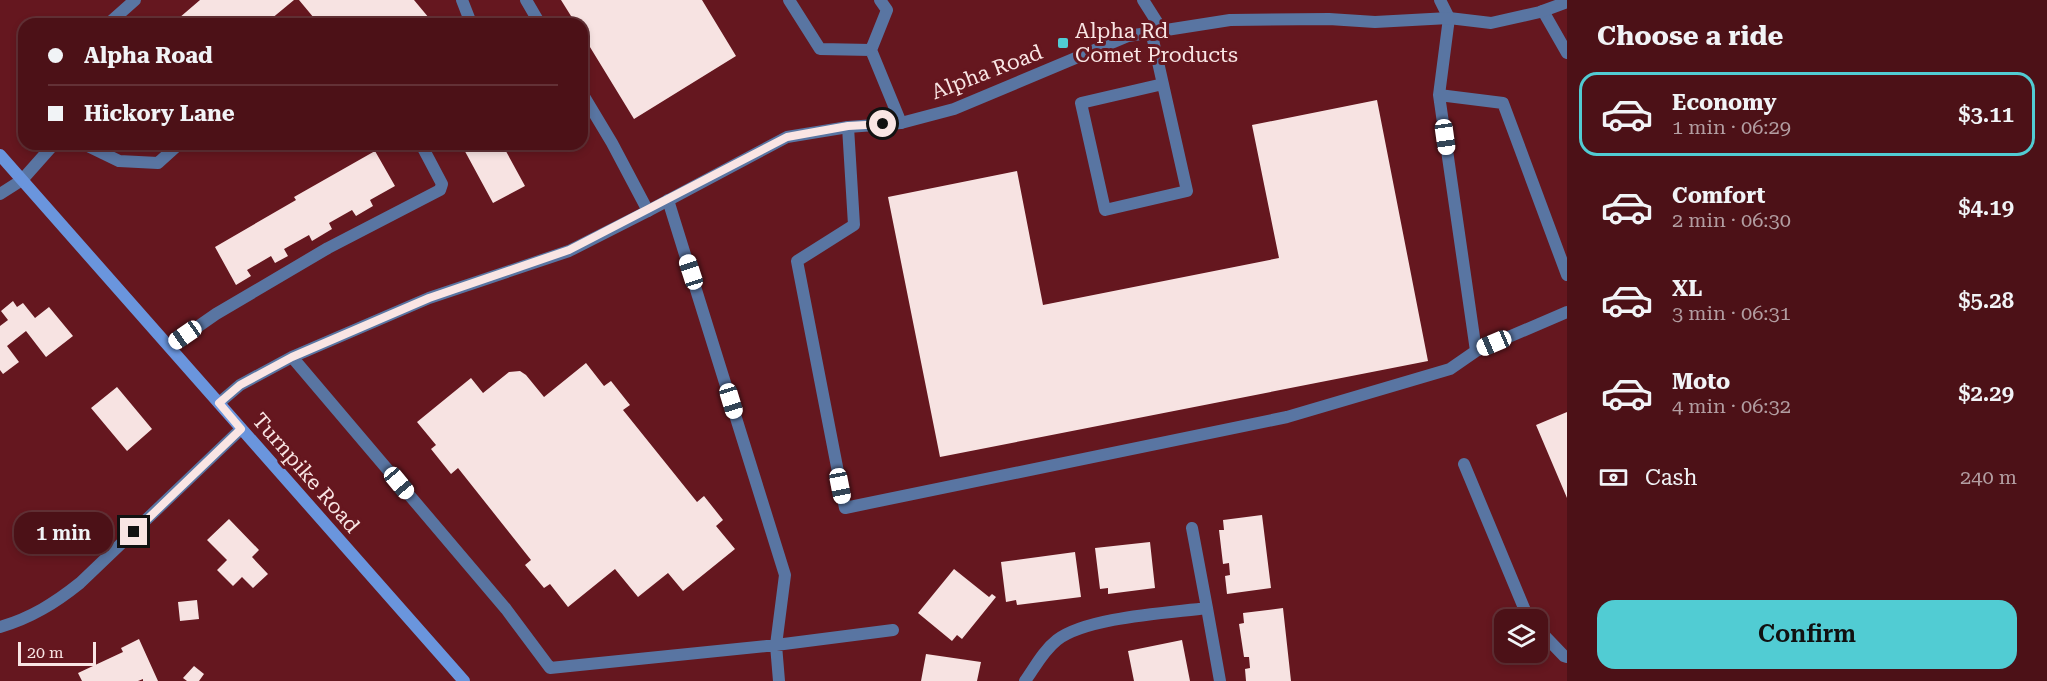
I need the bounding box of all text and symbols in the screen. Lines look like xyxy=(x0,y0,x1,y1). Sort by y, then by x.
place label: Alpha Rd Comet Products xyxy=(1075,19,1238,67)
text: Choose a ride xyxy=(1597,20,1783,52)
marker: Alpha Rd Comet Products xyxy=(1056,36,1070,50)
street label: Alpha Road xyxy=(928,40,1046,104)
text: Alpha Road xyxy=(84,43,213,68)
icon: car xyxy=(1600,87,1654,141)
text: Economy xyxy=(1672,90,1776,115)
text: Hickory Lane xyxy=(84,101,235,126)
text: $3.11 xyxy=(1958,102,2014,127)
route start xyxy=(869,110,896,137)
text: 1 min · 06:29 xyxy=(1672,115,1791,139)
car xyxy=(1434,118,1456,156)
icon: car xyxy=(1600,180,1654,234)
text: Comfort xyxy=(1672,183,1765,208)
text: $4.19 xyxy=(1958,195,2014,220)
text: 2 min · 06:30 xyxy=(1672,208,1791,232)
car xyxy=(677,252,705,292)
icon: car xyxy=(1600,273,1654,327)
text: XL xyxy=(1672,276,1702,301)
text: $5.28 xyxy=(1958,288,2014,313)
text: 3 min · 06:31 xyxy=(1672,301,1791,325)
car xyxy=(165,317,205,353)
car xyxy=(1474,328,1514,358)
icon: car xyxy=(1600,366,1654,420)
text: Moto xyxy=(1672,369,1730,394)
car xyxy=(717,381,745,421)
text: $2.29 xyxy=(1958,381,2014,406)
text: 4 min · 06:32 xyxy=(1672,394,1791,418)
street label: Turnpike Road xyxy=(248,408,365,538)
icon: cash xyxy=(1597,461,1630,494)
car xyxy=(381,463,417,503)
text: Cash xyxy=(1645,465,1697,490)
text: 240 m xyxy=(1960,465,2017,489)
car xyxy=(828,467,852,505)
callout: 1 min xyxy=(14,511,113,553)
route end xyxy=(120,518,147,545)
text: 1 min xyxy=(36,521,91,545)
button: Confirm xyxy=(1597,600,2017,669)
map controls xyxy=(1494,609,1548,663)
button: layers xyxy=(1494,609,1548,663)
scale bar xyxy=(18,639,96,666)
text: 20 m xyxy=(27,643,64,662)

